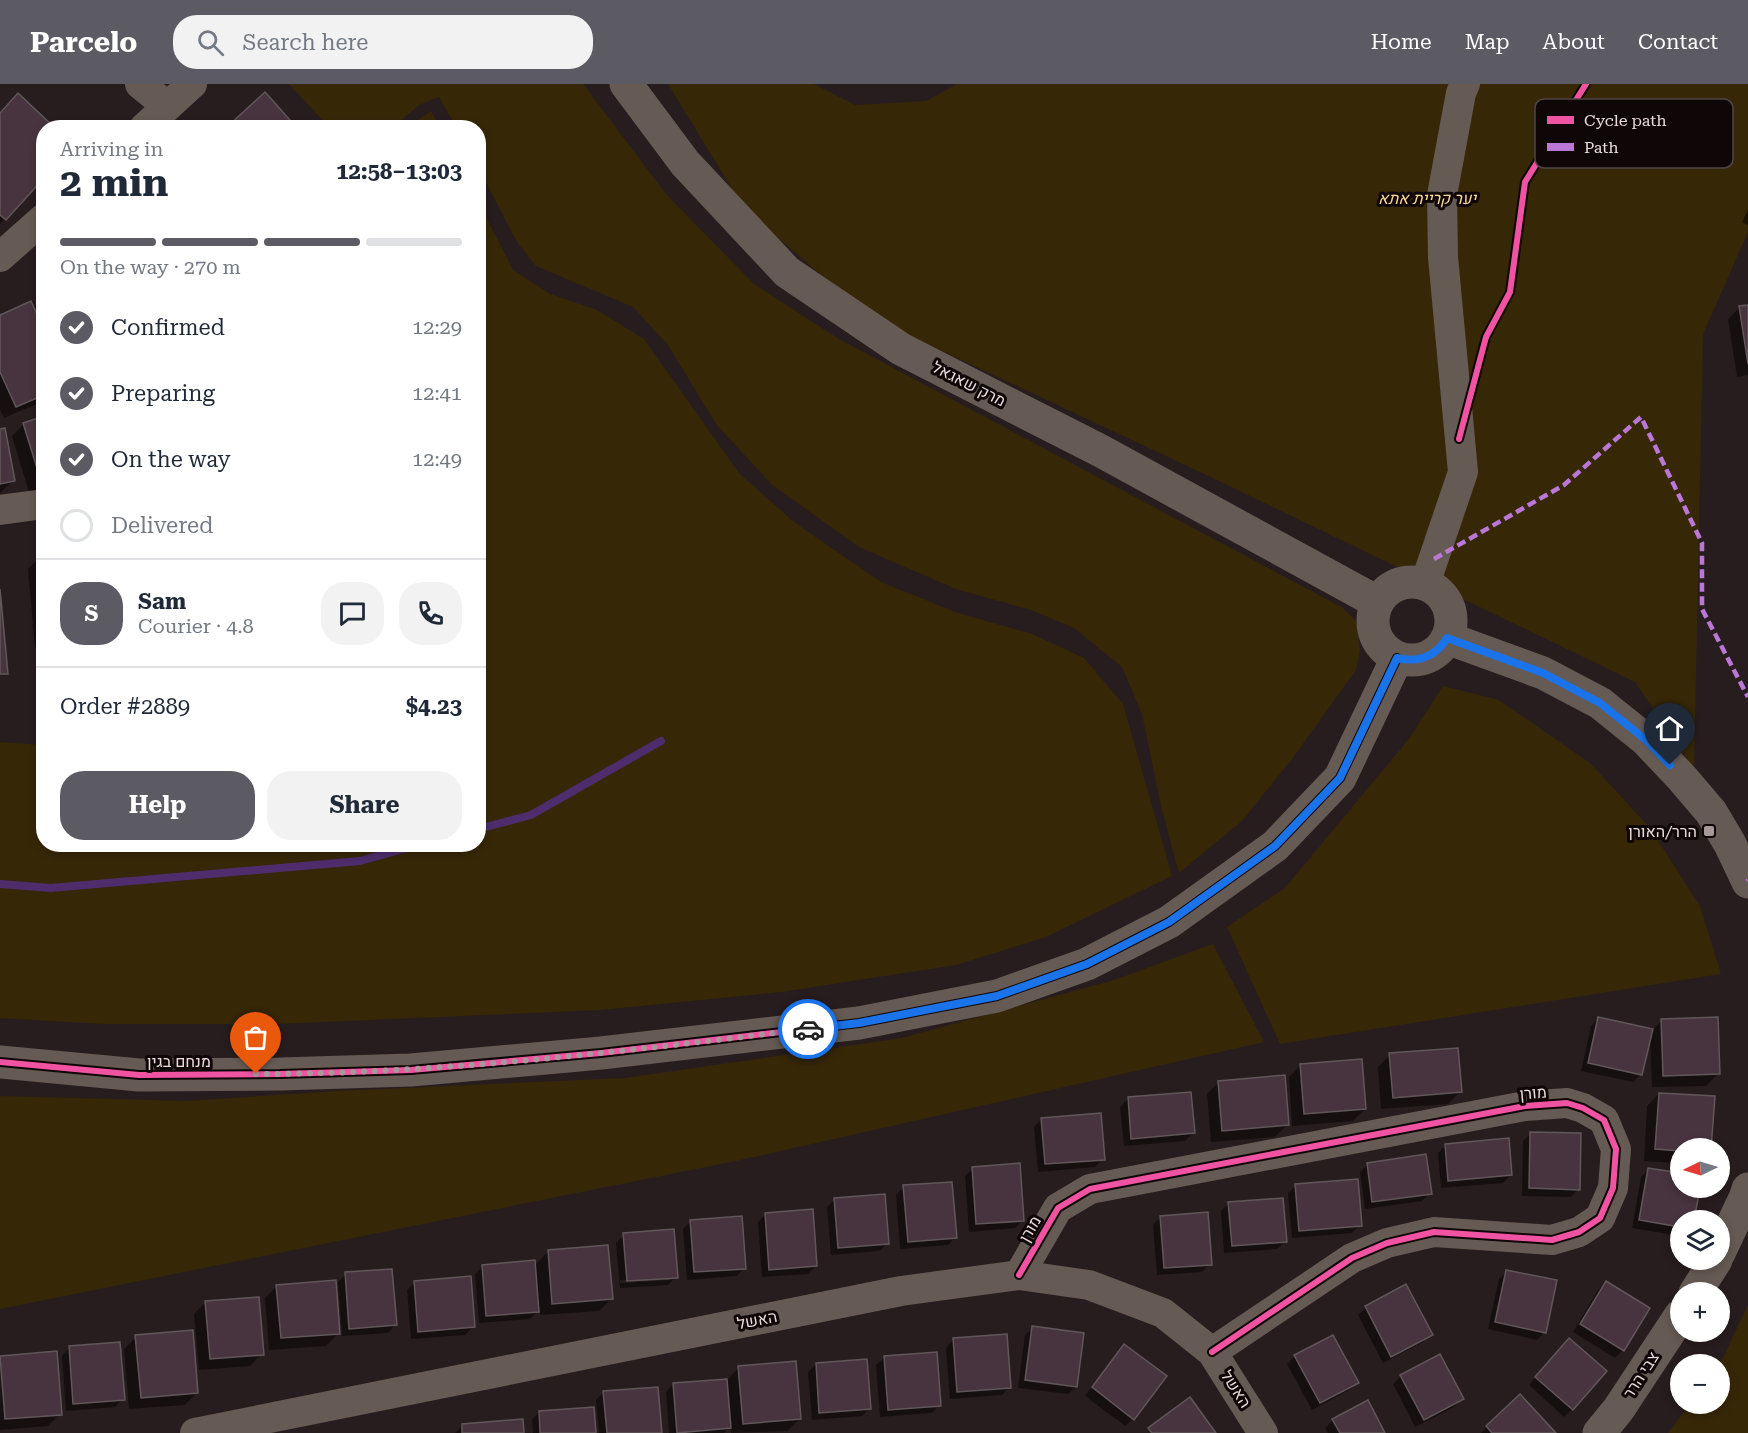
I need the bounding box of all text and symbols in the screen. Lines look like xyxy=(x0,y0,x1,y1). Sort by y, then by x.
search box xyxy=(173,15,593,69)
text: Parcelo xyxy=(30,26,137,59)
icon: search xyxy=(194,26,227,59)
text: Search here xyxy=(242,30,368,55)
text: Home xyxy=(1371,30,1432,54)
text: Map xyxy=(1465,30,1510,54)
text: About xyxy=(1543,30,1605,54)
text: Contact xyxy=(1638,30,1718,54)
legend xyxy=(1535,99,1733,168)
text: Cycle path xyxy=(1584,111,1667,130)
text: Arriving in xyxy=(60,137,163,161)
text: Path xyxy=(1584,138,1619,157)
text: 12:58–13:03 xyxy=(336,159,462,184)
text: 2 min xyxy=(60,160,168,206)
park label: יער קריית אתא xyxy=(1378,189,1477,208)
text: On the way · 270 m xyxy=(60,255,241,279)
icon: check xyxy=(60,311,93,344)
text: Confirmed xyxy=(111,315,225,340)
text: 12:29 xyxy=(412,315,462,339)
street label: מרק שאגאל xyxy=(929,357,1009,411)
icon: check xyxy=(60,377,93,410)
text: Preparing xyxy=(111,381,215,406)
text: 12:41 xyxy=(412,381,462,405)
icon: check xyxy=(60,443,93,476)
text: On the way xyxy=(111,447,231,472)
text: 12:49 xyxy=(412,447,462,471)
text: Delivered xyxy=(111,513,213,538)
button: chat xyxy=(321,582,384,645)
button: phone xyxy=(399,582,462,645)
text: Sam xyxy=(138,589,186,614)
text: S xyxy=(85,601,98,626)
text: Courier · 4.8 xyxy=(138,614,254,638)
text: Order #2889 xyxy=(60,694,190,719)
text: $4.23 xyxy=(406,694,462,719)
pin xyxy=(1644,703,1695,765)
icon: home xyxy=(1653,712,1686,745)
button: Help xyxy=(60,771,255,840)
button: Share xyxy=(267,771,462,840)
place label: הרר/האורן xyxy=(1628,822,1697,841)
marker: הרר/האורן xyxy=(1702,824,1716,838)
courier xyxy=(778,999,838,1059)
pin xyxy=(230,1012,281,1074)
icon: car xyxy=(792,1013,825,1046)
icon: bag xyxy=(239,1021,272,1054)
street label: מנחם בגין xyxy=(147,1052,211,1071)
street label: מורן xyxy=(1519,1082,1547,1104)
north arrow xyxy=(1670,1138,1730,1198)
map controls xyxy=(1670,1138,1730,1414)
button: layers xyxy=(1670,1210,1730,1270)
street label: מורן xyxy=(1015,1212,1045,1246)
button: + xyxy=(1670,1282,1730,1342)
street label: האשל xyxy=(735,1307,779,1333)
street label: צבי הרר xyxy=(1619,1348,1663,1402)
button: − xyxy=(1670,1354,1730,1414)
street label: האשל xyxy=(1217,1367,1255,1411)

